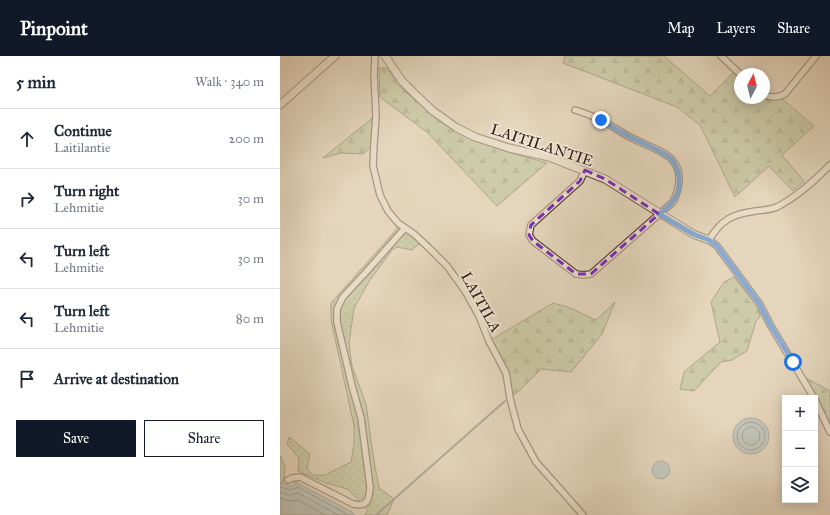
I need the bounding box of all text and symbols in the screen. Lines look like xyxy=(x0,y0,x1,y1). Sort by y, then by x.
text: Pinpoint xyxy=(20,17,88,40)
text: Map xyxy=(667,20,695,37)
text: Layers xyxy=(717,20,755,37)
text: Share xyxy=(777,20,810,37)
north arrow xyxy=(734,68,770,104)
text: 5 min xyxy=(16,72,56,93)
text: Walk · 340 m xyxy=(195,74,264,90)
route end xyxy=(592,111,610,129)
street label: LAITILANTIE xyxy=(489,120,596,170)
text: Continue xyxy=(54,122,112,140)
icon: ahead xyxy=(16,128,38,150)
text: 200 m xyxy=(229,131,264,147)
text: Laitilantie xyxy=(54,140,110,156)
text: Turn right xyxy=(54,182,119,200)
icon: right xyxy=(16,188,38,210)
text: 30 m xyxy=(238,191,264,207)
text: Lehmitie xyxy=(54,200,104,216)
text: Turn left xyxy=(54,242,110,260)
icon: left xyxy=(16,248,38,270)
text: 30 m xyxy=(238,251,264,267)
text: Lehmitie xyxy=(54,260,104,276)
street label: LAITILA xyxy=(457,269,505,335)
text: Turn left xyxy=(54,302,110,320)
icon: left xyxy=(16,308,38,330)
text: 80 m xyxy=(236,311,264,327)
text: Lehmitie xyxy=(54,320,104,336)
route start xyxy=(784,353,802,371)
icon: arrive xyxy=(16,368,38,390)
text: Arrive at destination xyxy=(54,370,179,388)
map controls xyxy=(782,395,818,503)
button: + xyxy=(782,395,818,431)
button: Save xyxy=(16,420,136,457)
button: Share xyxy=(144,420,264,457)
button: − xyxy=(782,431,818,467)
button: layers xyxy=(782,467,818,503)

